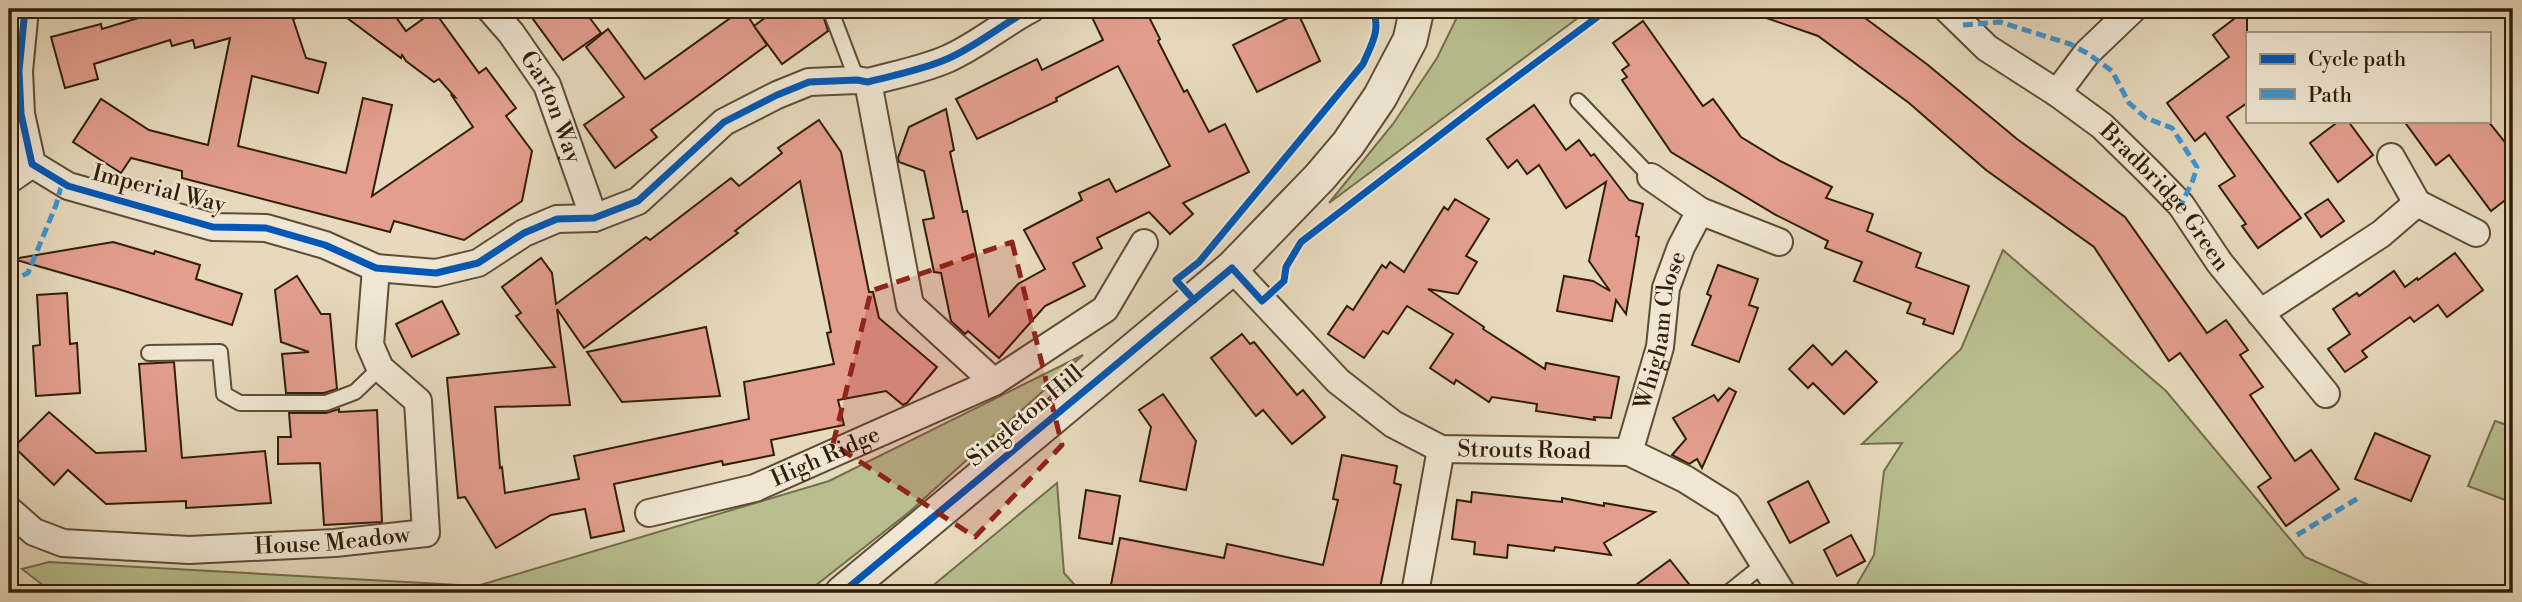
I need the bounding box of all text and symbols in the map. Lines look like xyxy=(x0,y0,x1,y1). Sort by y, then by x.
legend xyxy=(2246,32,2490,122)
street label: Garton Way xyxy=(514,45,588,168)
text: Cycle path xyxy=(2308,47,2407,73)
text: Path xyxy=(2308,83,2353,109)
street label: Bradbridge Green xyxy=(2093,117,2235,277)
street label: Imperial Way xyxy=(89,159,230,219)
street label: Whigham Close xyxy=(1628,247,1692,414)
street label: Singleton Hill xyxy=(961,359,1089,473)
street label: High Ridge xyxy=(767,420,884,493)
street label: Strouts Road xyxy=(1457,435,1591,465)
street label: House Meadow xyxy=(254,521,413,561)

